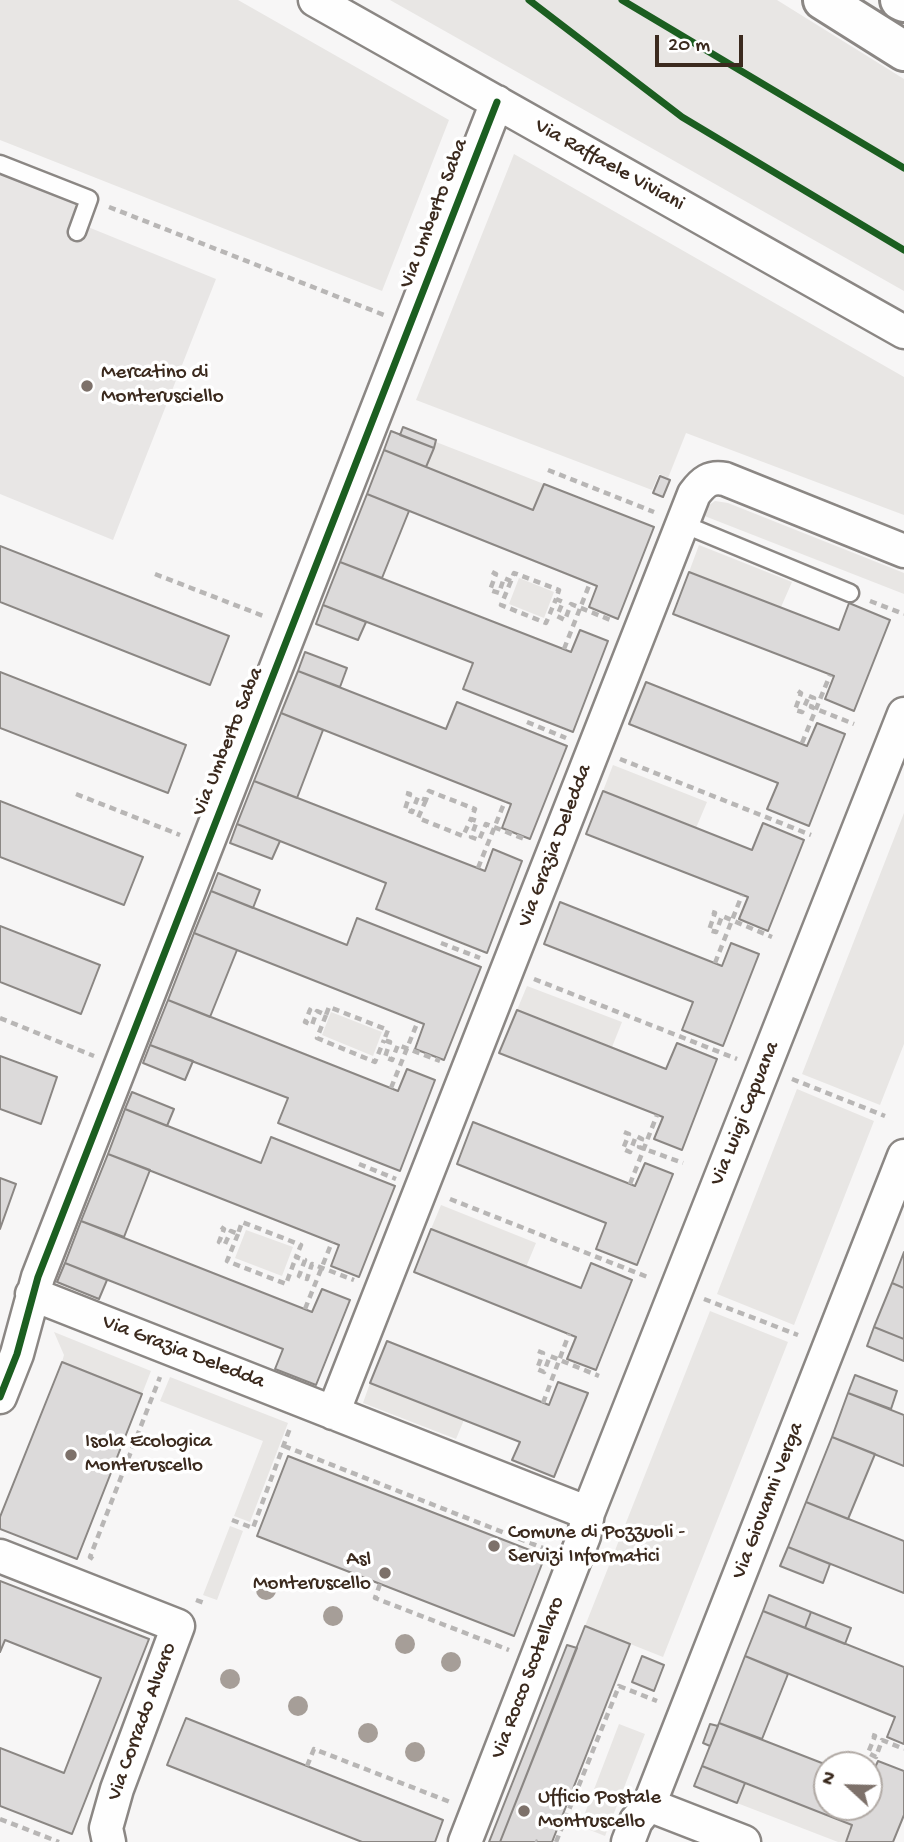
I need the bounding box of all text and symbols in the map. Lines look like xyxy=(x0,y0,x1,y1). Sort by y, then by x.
scale bar xyxy=(659,21,746,65)
text: 20 m xyxy=(668,34,710,59)
street label: Via Raffaele Viviani xyxy=(530,114,688,218)
street label: Via Umberto Saba xyxy=(395,136,475,292)
place label: Mercatino di Monterusciello xyxy=(101,361,224,411)
marker: Mercatino di Monterusciello xyxy=(79,378,95,394)
street label: Via Umberto Saba xyxy=(188,664,270,820)
street label: Via Grazia Deledda xyxy=(513,761,599,931)
street label: Via Luigi Capuana xyxy=(706,1038,786,1190)
street label: Via Grazia Deledda xyxy=(98,1310,268,1396)
street label: Via Giovanni Verga xyxy=(728,1419,810,1583)
place label: Isola Ecologica Monteruscello xyxy=(85,1430,212,1480)
marker: Isola Ecologica Monteruscello xyxy=(63,1447,79,1463)
place label: Comune di Pozzuoli - Servizi Informatici xyxy=(508,1521,685,1571)
marker: Comune di Pozzuoli - Servizi Informatici xyxy=(486,1538,502,1554)
place label: Asl Monteruscello xyxy=(253,1548,371,1598)
marker: Asl Monteruscello xyxy=(377,1565,393,1581)
street label: Via Rocco Scotellaro xyxy=(487,1594,571,1762)
street label: Via Corrado Alvaro xyxy=(103,1640,183,1804)
north arrow xyxy=(813,1751,883,1821)
text: N xyxy=(817,1769,843,1789)
place label: Ufficio Postale Montruscello xyxy=(538,1786,661,1836)
marker: Ufficio Postale Montruscello xyxy=(516,1803,532,1819)

